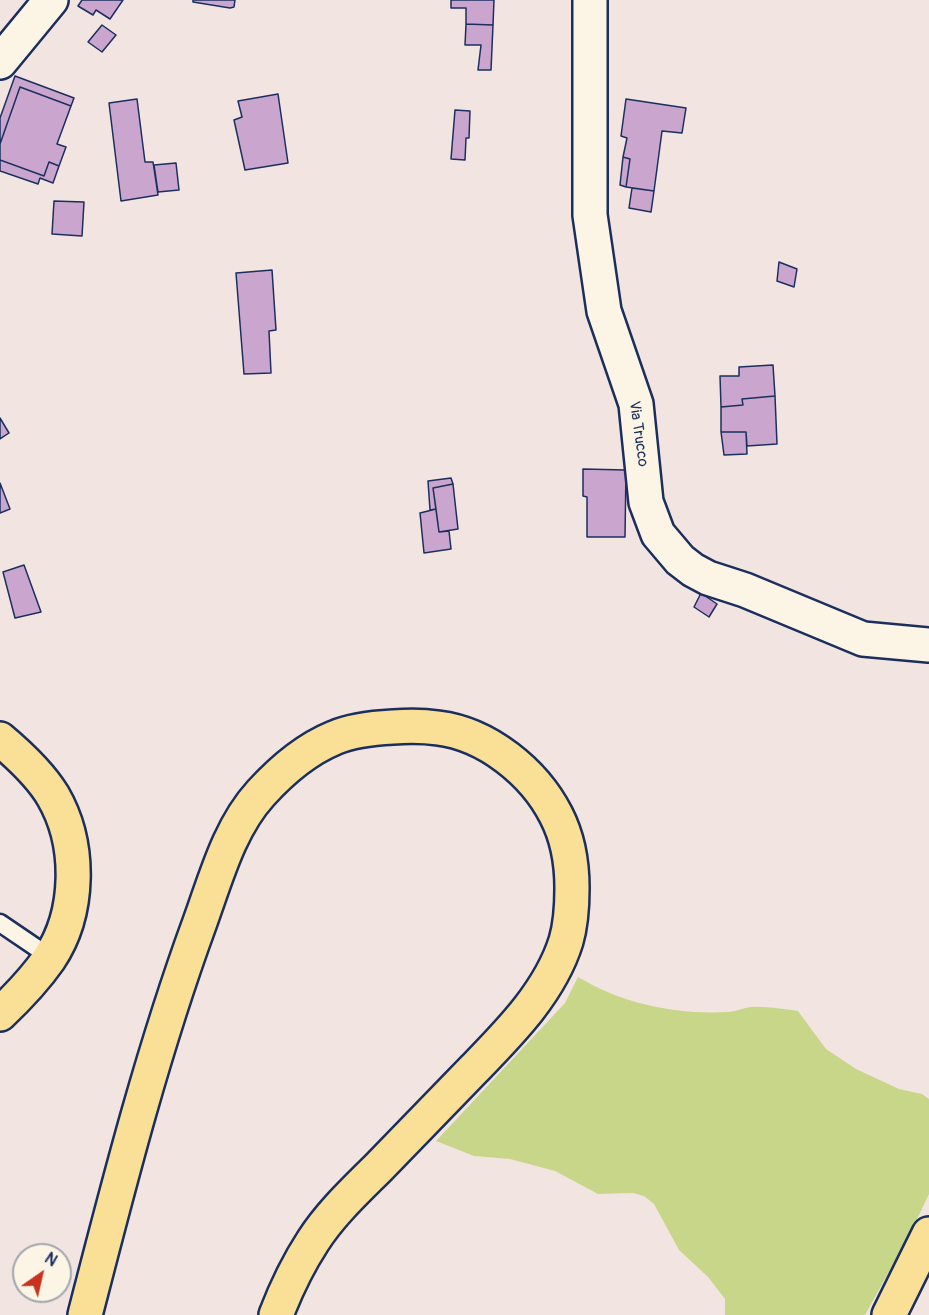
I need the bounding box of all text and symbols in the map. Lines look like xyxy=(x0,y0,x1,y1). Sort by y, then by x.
street label: Via Trucco xyxy=(624,400,652,468)
north arrow xyxy=(12,1243,72,1303)
text: N xyxy=(41,1248,61,1271)

